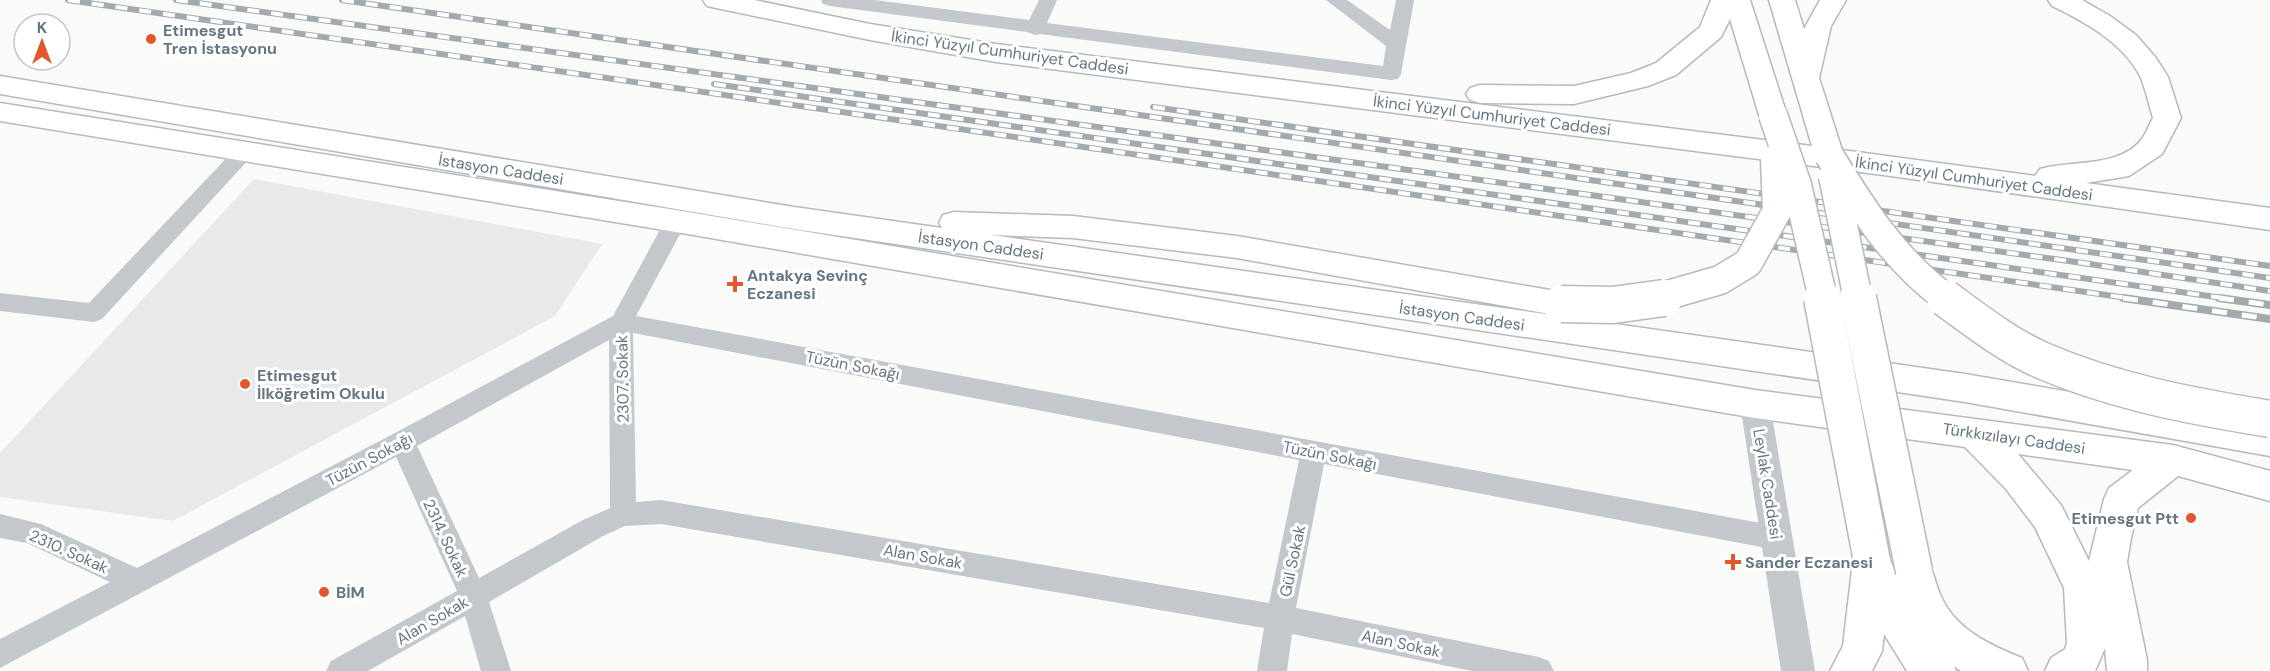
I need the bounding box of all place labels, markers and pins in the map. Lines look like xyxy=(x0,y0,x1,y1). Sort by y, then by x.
place label: Etimesgut Tren İstasyonu xyxy=(163,20,277,59)
marker: Etimesgut Tren İstasyonu xyxy=(144,32,158,46)
place label: Antakya Sevinç Eczanesi xyxy=(747,265,868,304)
marker: Antakya Sevinç Eczanesi xyxy=(728,277,742,291)
place label: Etimesgut İlköğretim Okulu xyxy=(257,365,385,404)
marker: Etimesgut İlköğretim Okulu xyxy=(238,377,252,391)
place label: Etimesgut Ptt xyxy=(2071,508,2179,529)
marker: Etimesgut Ptt xyxy=(2184,511,2198,525)
place label: Sander Eczanesi xyxy=(1745,552,1873,573)
marker: Sander Eczanesi xyxy=(1726,555,1740,569)
place label: BİM xyxy=(336,582,365,603)
marker: BİM xyxy=(317,585,331,599)

